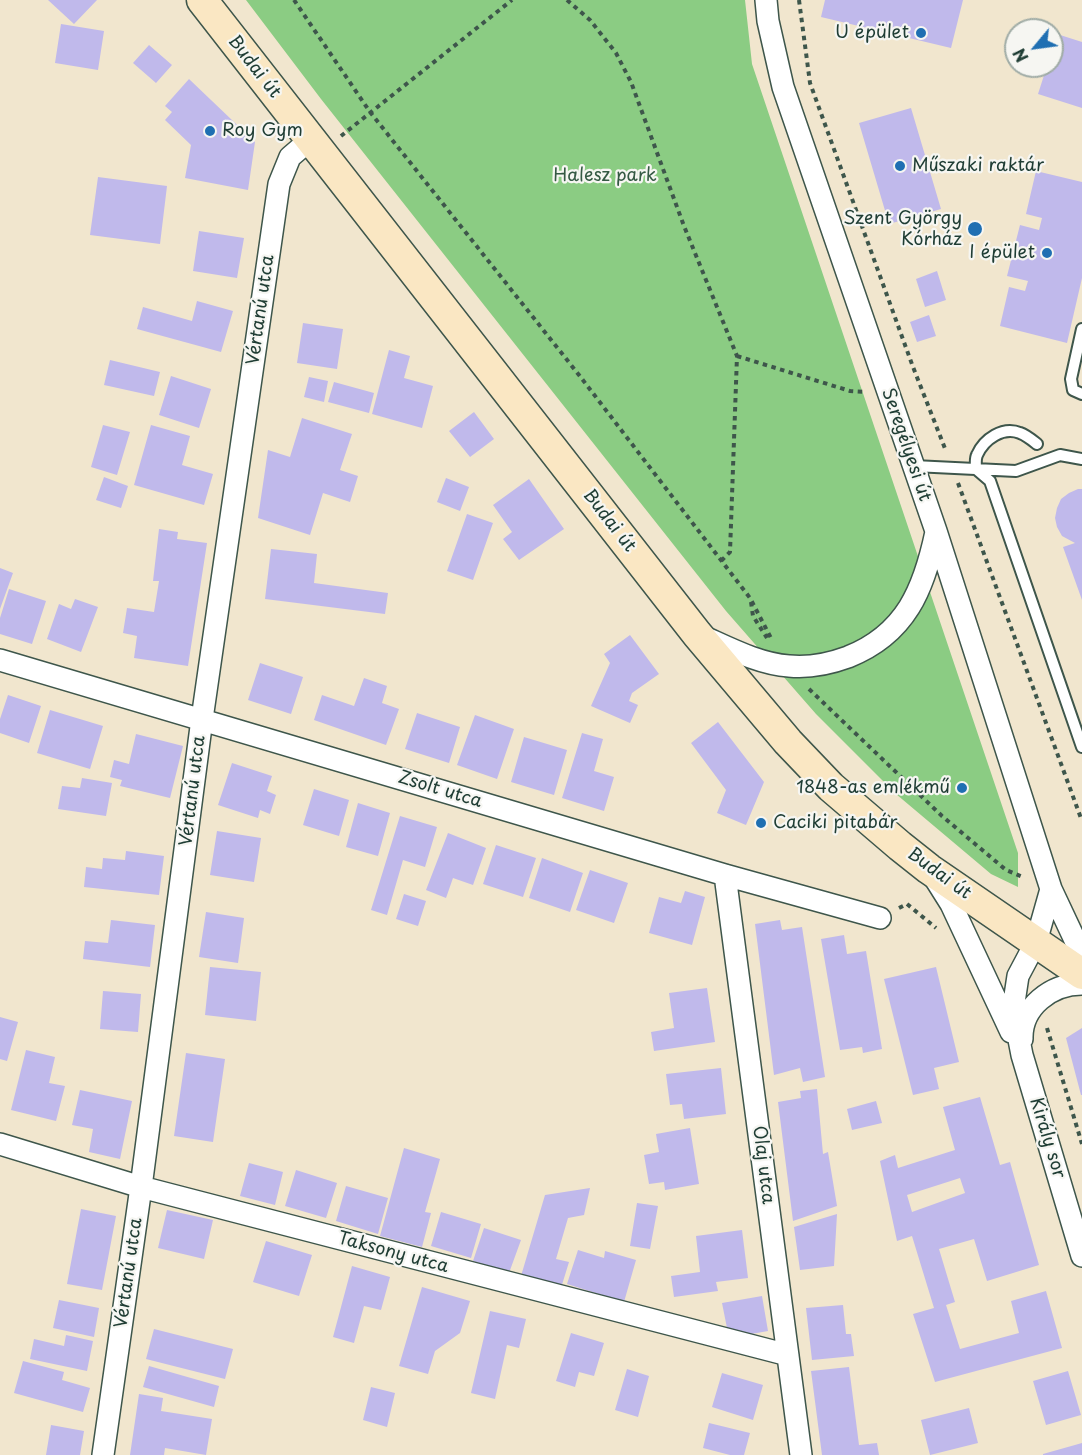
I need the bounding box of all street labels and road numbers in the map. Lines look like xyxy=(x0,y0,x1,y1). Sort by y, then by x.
street label: Budai út xyxy=(223,31,285,103)
street label: Vértanú utca xyxy=(243,253,279,367)
street label: Seregélyesi út xyxy=(877,386,935,504)
street label: Budai út xyxy=(578,485,640,557)
street label: Vértanú utca xyxy=(176,735,210,847)
street label: Zsolt utca xyxy=(395,767,485,813)
street label: Budai út xyxy=(903,844,975,904)
street label: Király sor xyxy=(1024,1095,1070,1181)
street label: Olaj utca xyxy=(747,1125,779,1205)
street label: Vértanú utca xyxy=(111,1216,147,1330)
street label: Taksony utca xyxy=(335,1228,451,1278)

